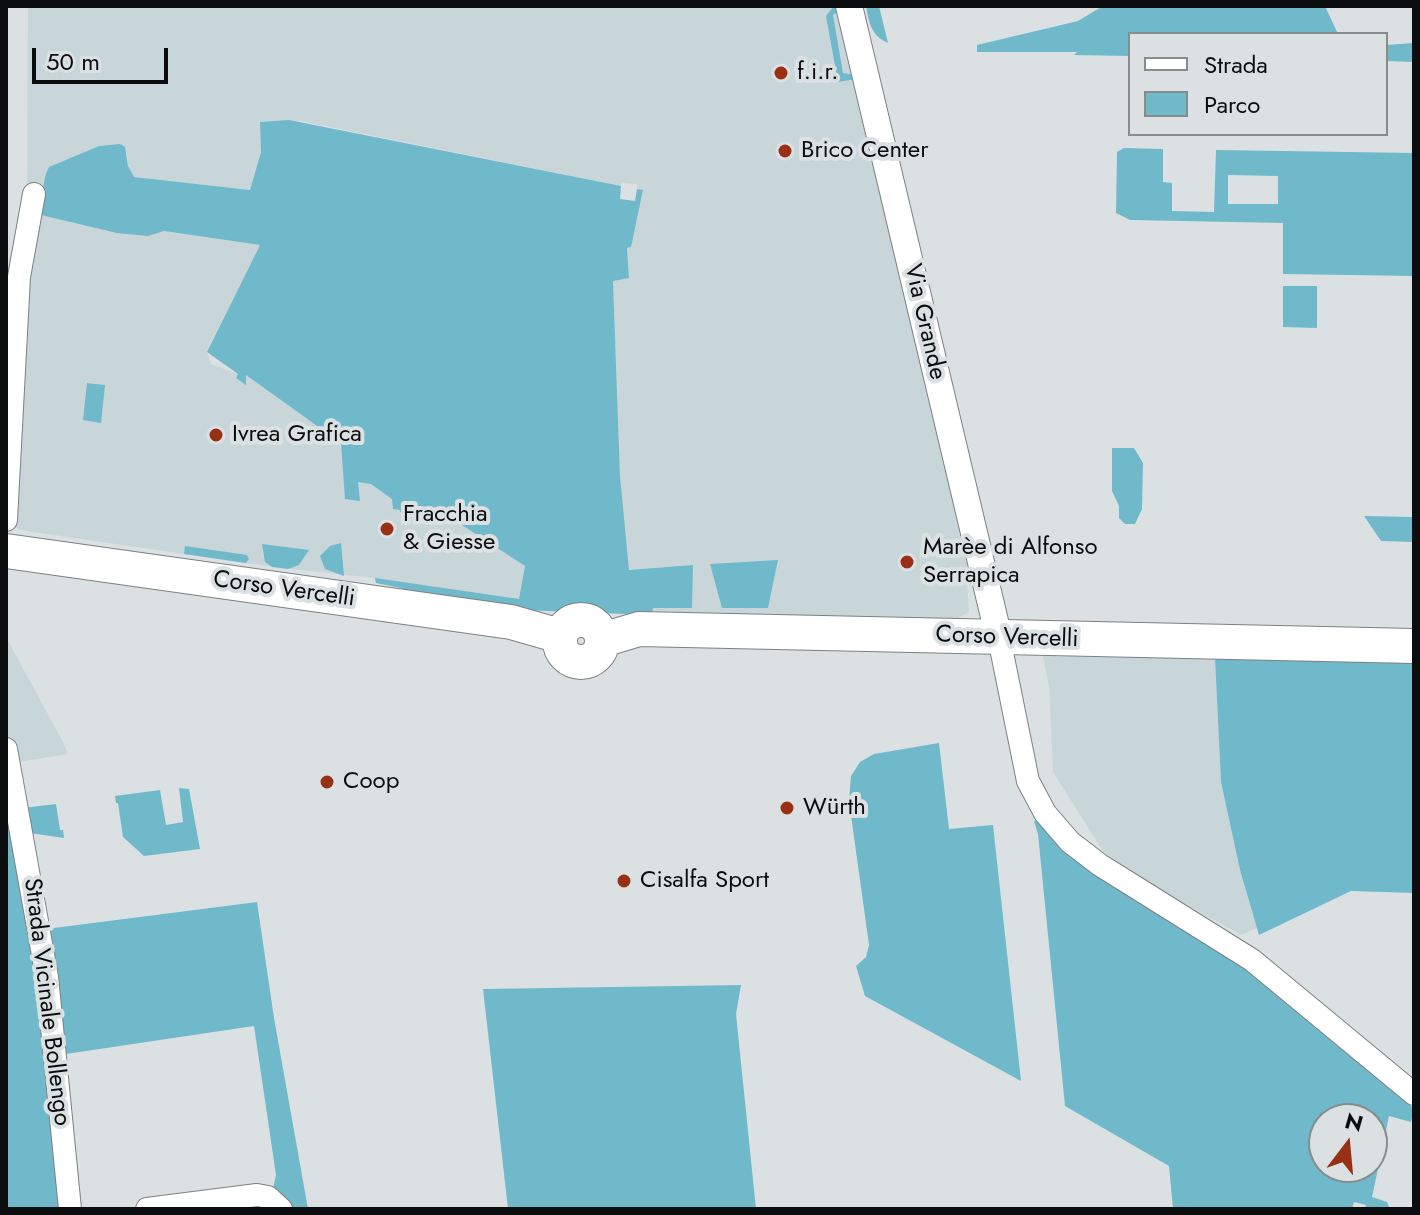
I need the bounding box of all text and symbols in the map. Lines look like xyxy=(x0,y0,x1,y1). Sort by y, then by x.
scale bar xyxy=(36,32,172,82)
legend xyxy=(1128,32,1388,136)
text: 50 m xyxy=(46,44,100,79)
text: Strada xyxy=(1204,47,1268,82)
place label: f.i.r. xyxy=(797,59,838,87)
marker: f.i.r. xyxy=(772,64,790,82)
text: Parco xyxy=(1204,87,1260,122)
place label: Brico Center xyxy=(801,137,928,165)
marker: Brico Center xyxy=(776,142,794,160)
street label: Via Grande xyxy=(897,261,951,383)
place label: Ivrea Grafica xyxy=(232,421,362,449)
marker: Ivrea Grafica xyxy=(207,426,225,444)
place label: Fracchia & Giesse xyxy=(403,501,495,557)
marker: Fracchia & Giesse xyxy=(378,520,396,538)
place label: Marèe di Alfonso Serrapica xyxy=(923,534,1098,590)
marker: Marèe di Alfonso Serrapica xyxy=(898,553,916,571)
street label: Corso Vercelli xyxy=(211,566,357,614)
street label: Corso Vercelli xyxy=(935,621,1079,655)
place label: Coop xyxy=(343,768,399,796)
marker: Coop xyxy=(318,773,336,791)
place label: Würth xyxy=(803,794,866,822)
marker: Würth xyxy=(778,799,796,817)
place label: Cisalfa Sport xyxy=(640,867,769,895)
marker: Cisalfa Sport xyxy=(615,872,633,890)
street label: Strada Vicinale Bollengo xyxy=(17,876,75,1128)
north arrow xyxy=(1308,1103,1388,1183)
text: N xyxy=(1341,1104,1367,1140)

